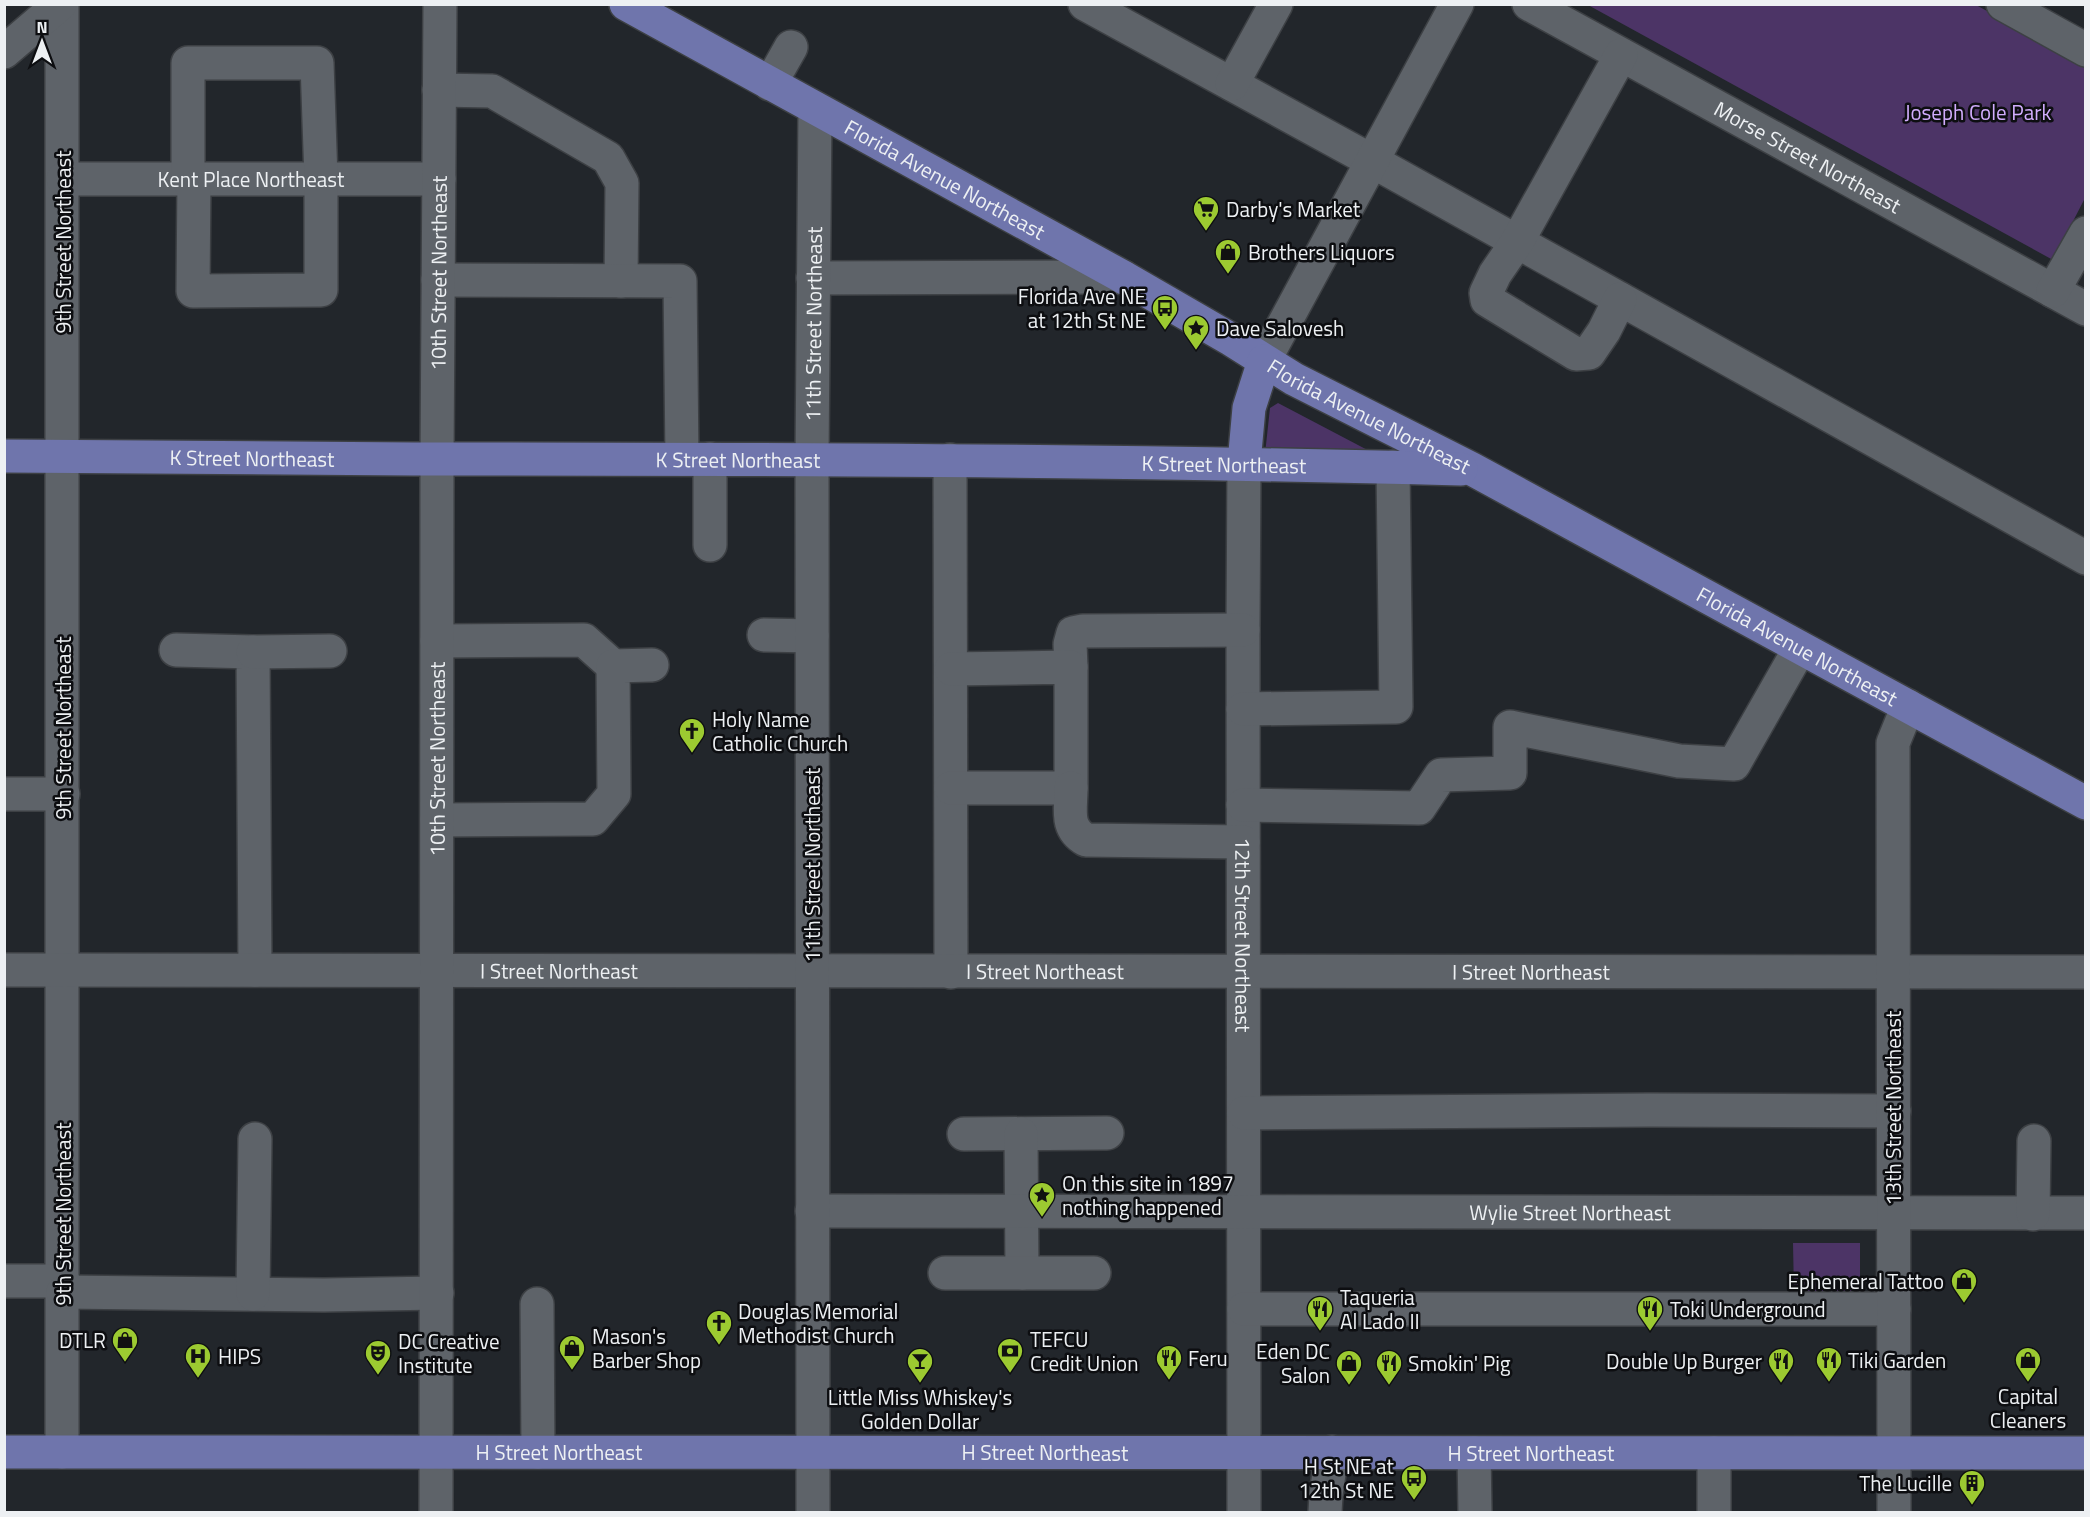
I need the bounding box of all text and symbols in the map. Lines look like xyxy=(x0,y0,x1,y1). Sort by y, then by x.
north arrow xyxy=(12,12,72,72)
text: N xyxy=(36,15,48,39)
street label: Morse Street Northeast xyxy=(1709,92,1908,221)
park label: Joseph Cole Park xyxy=(1905,96,2051,128)
street label: Florida Avenue Northeast xyxy=(839,111,1052,248)
street label: 9th Street Northeast xyxy=(47,150,79,334)
street label: Kent Place Northeast xyxy=(158,163,345,195)
street label: 10th Street Northeast xyxy=(422,175,455,371)
place label: Darby's Market xyxy=(1226,193,1361,225)
supermarket icon: Darby's Market xyxy=(1191,194,1221,232)
street label: 11th Street Northeast xyxy=(796,226,830,422)
place label: Brothers Liquors xyxy=(1248,236,1395,268)
shop icon: Brothers Liquors xyxy=(1213,237,1243,275)
place label: Florida Ave NE at 12th St NE xyxy=(1018,280,1146,336)
bus stop icon: Florida Ave NE at 12th St NE xyxy=(1150,293,1180,331)
place label: Dave Salovesh xyxy=(1216,312,1344,344)
place icon: Dave Salovesh xyxy=(1181,313,1211,351)
street label: Florida Avenue Northeast xyxy=(1261,350,1477,482)
street label: K Street Northeast xyxy=(169,441,335,475)
street label: K Street Northeast xyxy=(656,443,821,476)
street label: K Street Northeast xyxy=(1141,447,1307,482)
street label: Florida Avenue Northeast xyxy=(1691,578,1904,714)
street label: 9th Street Northeast xyxy=(47,636,79,820)
street label: 10th Street Northeast xyxy=(421,661,453,857)
place label: Holy Name Catholic Church xyxy=(712,703,848,759)
church icon: Holy Name Catholic Church xyxy=(677,716,707,754)
street label: 11th Street Northeast xyxy=(796,767,828,962)
street label: 12th Street Northeast xyxy=(1227,837,1259,1033)
street label: I Street Northeast xyxy=(480,954,639,987)
street label: I Street Northeast xyxy=(966,955,1125,987)
street label: I Street Northeast xyxy=(1452,955,1611,988)
street label: 13th Street Northeast xyxy=(1877,1010,1909,1205)
street label: 9th Street Northeast xyxy=(47,1122,79,1306)
place label: On this site in 1897 nothing happened xyxy=(1062,1167,1234,1223)
place icon: On this site in 1897 nothing happened xyxy=(1027,1180,1057,1218)
street label: Wylie Street Northeast xyxy=(1469,1196,1671,1228)
place label: Ephemeral Tattoo xyxy=(1787,1265,1944,1297)
shop icon: Ephemeral Tattoo xyxy=(1949,1266,1979,1304)
place label: Taqueria Al Lado II xyxy=(1340,1281,1420,1337)
place label: Toki Underground xyxy=(1670,1293,1826,1325)
restaurant icon: Taqueria Al Lado II xyxy=(1305,1294,1335,1332)
restaurant icon: Toki Underground xyxy=(1635,1294,1665,1332)
place label: Douglas Memorial Methodist Church xyxy=(738,1295,898,1351)
church icon: Douglas Memorial Methodist Church xyxy=(704,1308,734,1346)
place label: Mason's Barber Shop xyxy=(592,1320,701,1376)
place label: TEFCU Credit Union xyxy=(1030,1323,1138,1379)
place label: DTLR xyxy=(59,1324,106,1356)
shop icon: DTLR xyxy=(110,1325,140,1363)
place label: DC Creative Institute xyxy=(398,1325,500,1381)
shop icon: Mason's Barber Shop xyxy=(557,1333,587,1371)
place label: Eden DC Salon xyxy=(1256,1335,1330,1391)
bank icon: TEFCU Credit Union xyxy=(995,1336,1025,1374)
theatre icon: DC Creative Institute xyxy=(363,1338,393,1376)
place label: HIPS xyxy=(218,1340,261,1372)
hospital icon: HIPS xyxy=(183,1341,213,1379)
place label: Feru xyxy=(1188,1342,1228,1374)
restaurant icon: Feru xyxy=(1154,1343,1184,1381)
place label: Tiki Garden xyxy=(1848,1344,1946,1376)
place label: Double Up Burger xyxy=(1606,1345,1762,1377)
restaurant icon: Tiki Garden xyxy=(1814,1345,1844,1383)
shop icon: Capital Cleaners xyxy=(2013,1345,2043,1383)
bar icon: Little Miss Whiskey's Golden Dollar xyxy=(905,1346,935,1384)
restaurant icon: Double Up Burger xyxy=(1766,1346,1796,1384)
place label: Smokin' Pig xyxy=(1408,1347,1511,1379)
shop icon: Eden DC Salon xyxy=(1334,1348,1364,1386)
restaurant icon: Smokin' Pig xyxy=(1374,1348,1404,1386)
place label: Capital Cleaners xyxy=(1990,1380,2066,1436)
place label: Little Miss Whiskey's Golden Dollar xyxy=(828,1381,1012,1437)
street label: H Street Northeast xyxy=(475,1436,643,1468)
street label: H Street Northeast xyxy=(961,1436,1129,1469)
street label: H Street Northeast xyxy=(1447,1437,1615,1469)
place label: H St NE at 12th St NE xyxy=(1298,1450,1395,1506)
bus stop icon: H St NE at 12th St NE xyxy=(1399,1463,1429,1501)
place label: The Lucille xyxy=(1859,1467,1952,1499)
building icon: The Lucille xyxy=(1957,1468,1987,1506)

